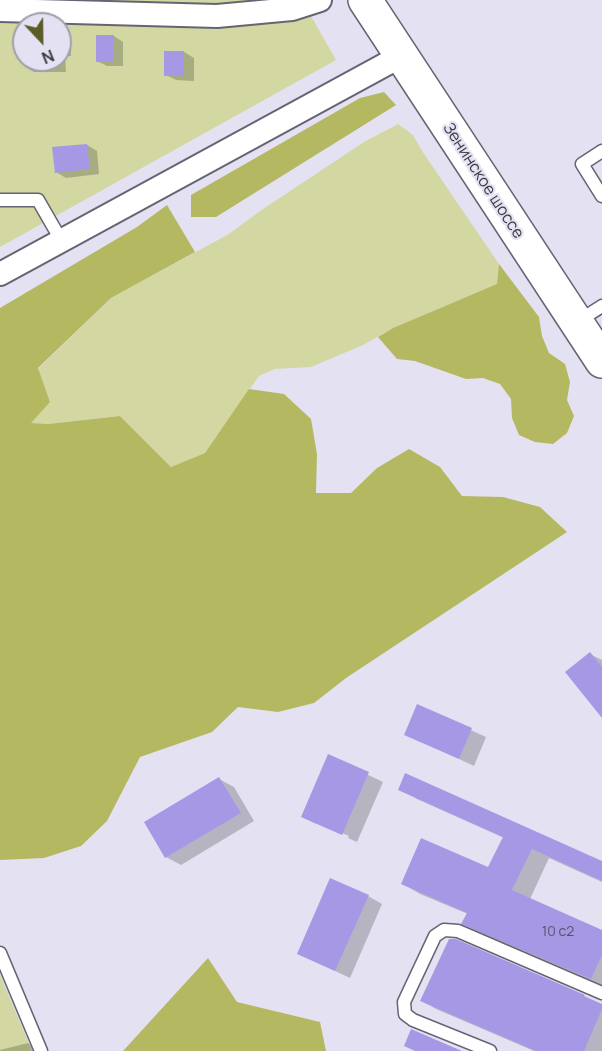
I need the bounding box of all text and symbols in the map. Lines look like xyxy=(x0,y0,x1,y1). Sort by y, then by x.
north arrow xyxy=(12,12,72,72)
text: N xyxy=(39,44,57,69)
street label: Зенинское шоссе xyxy=(438,120,528,242)
house number: 10 с2 xyxy=(542,924,574,940)

